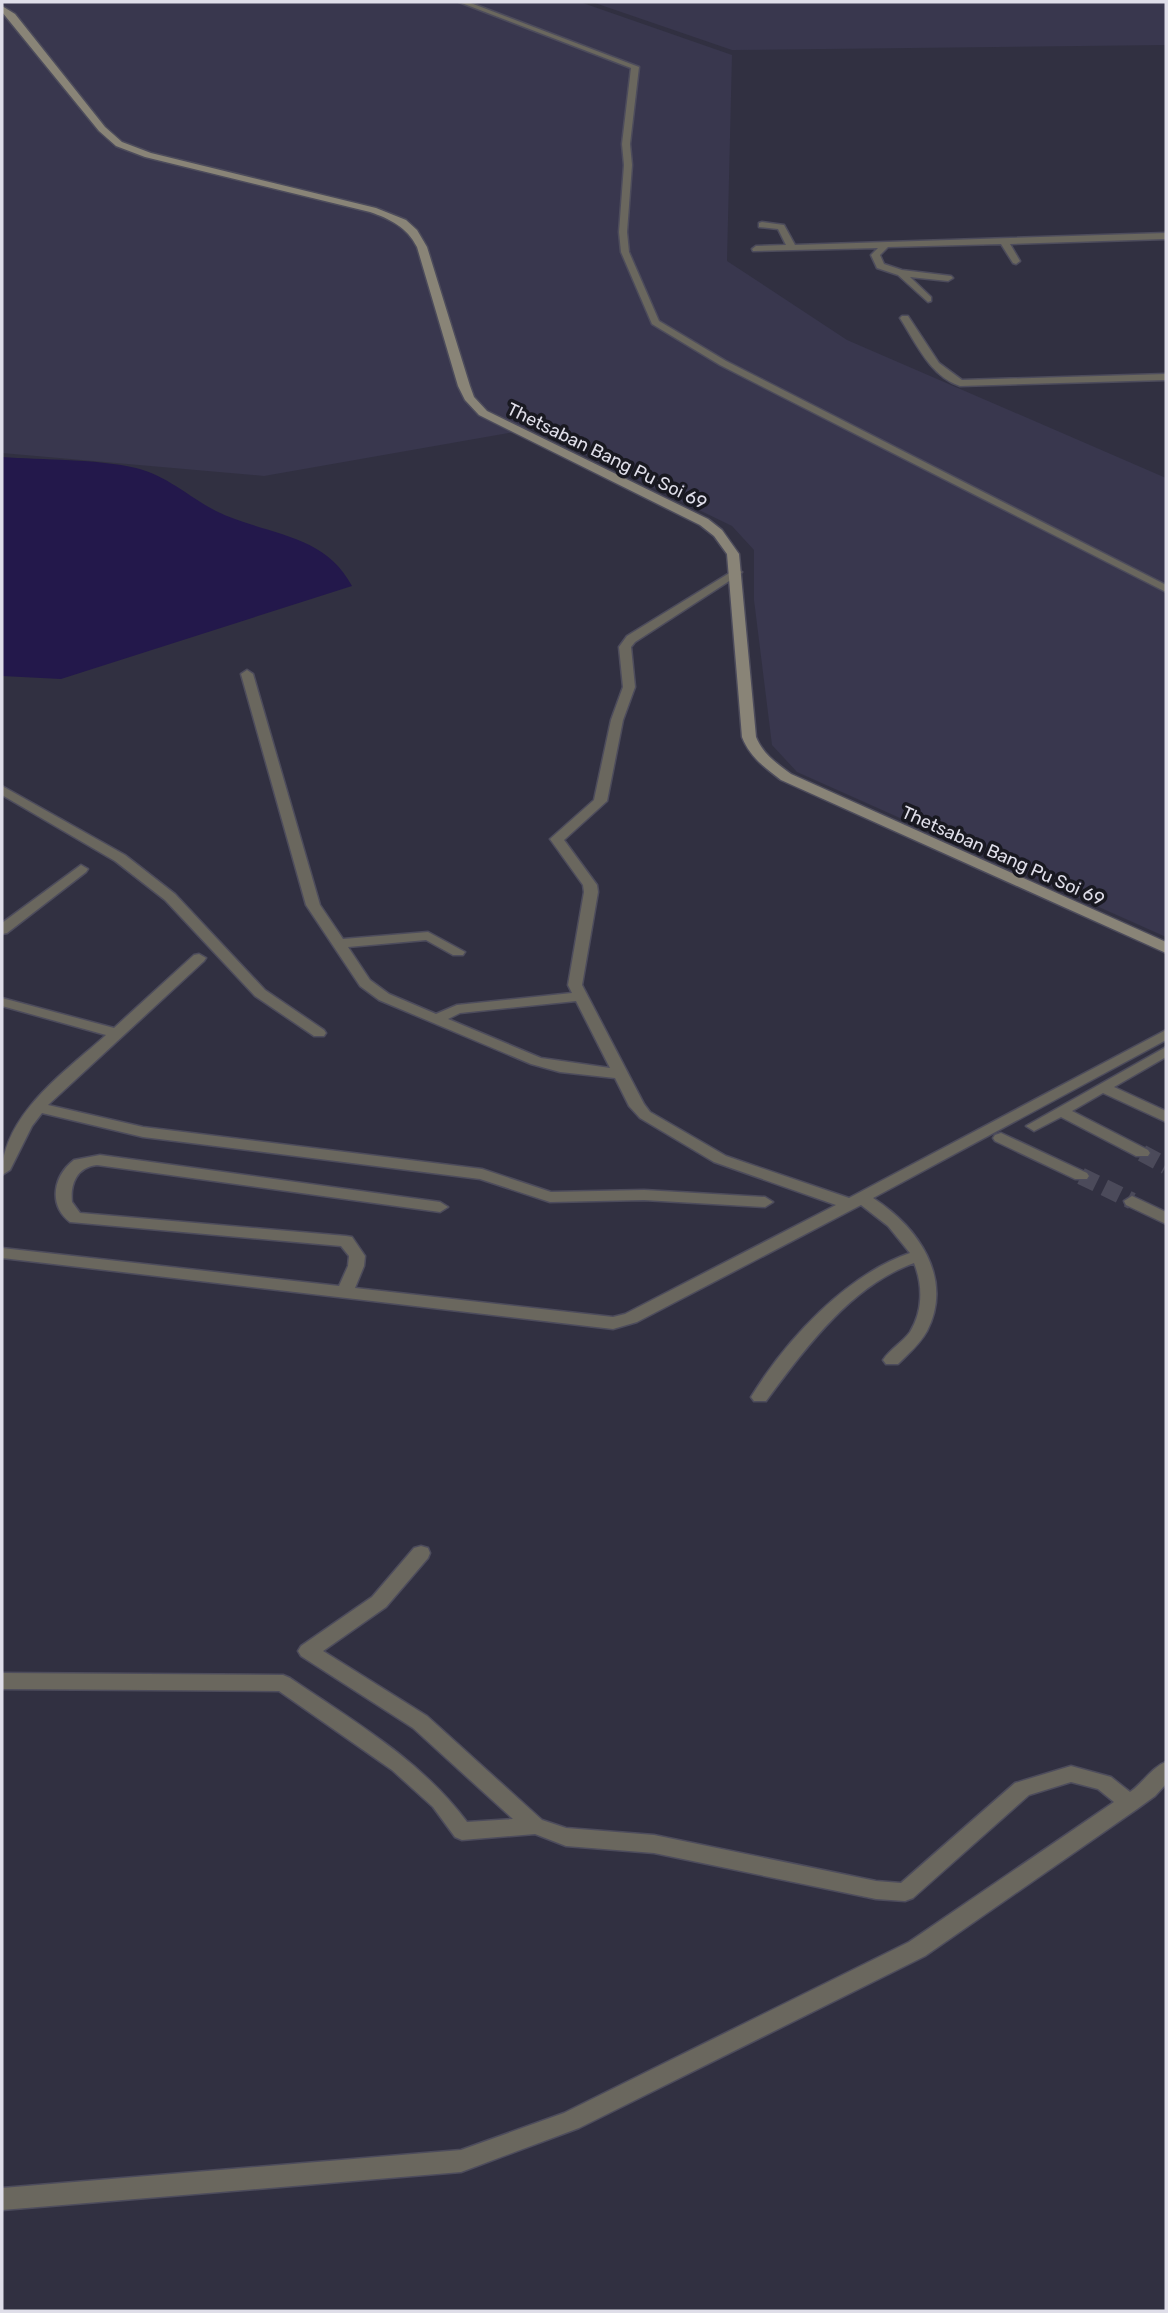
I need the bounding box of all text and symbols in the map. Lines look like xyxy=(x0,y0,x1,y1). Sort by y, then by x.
street label: Thetsaban Bang Pu Soi 69 xyxy=(503,398,711,514)
street label: Thetsaban Bang Pu Soi 69 xyxy=(898,801,1108,911)

